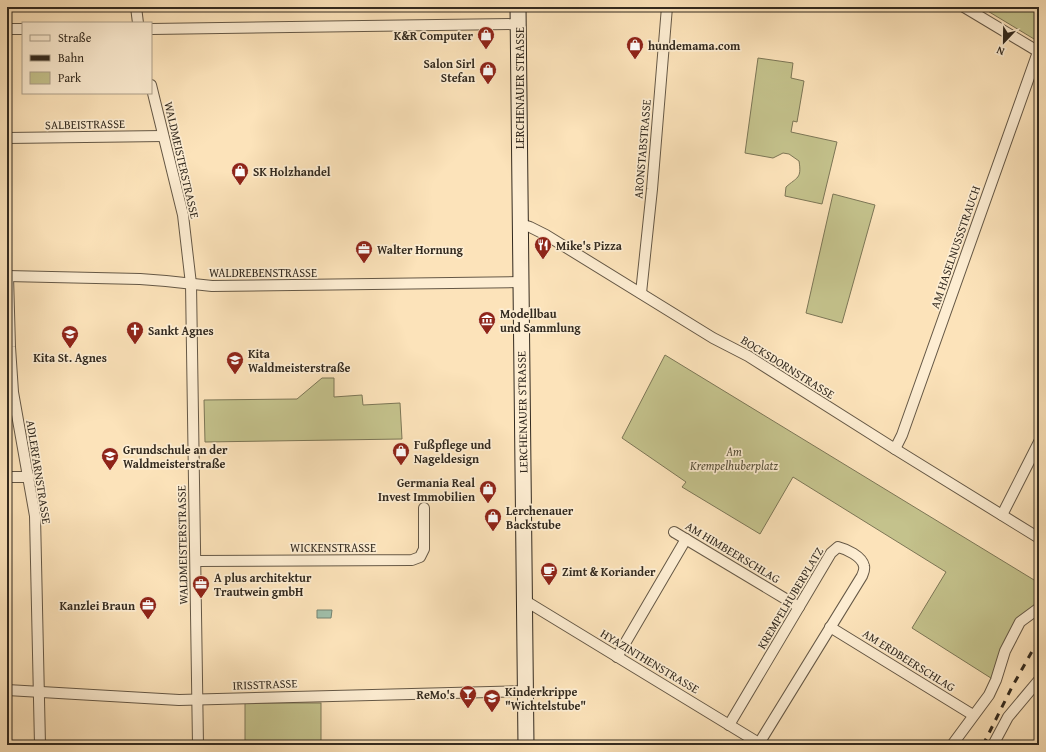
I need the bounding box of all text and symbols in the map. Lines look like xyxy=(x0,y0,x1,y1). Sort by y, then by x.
legend xyxy=(22,22,152,94)
north arrow xyxy=(984,22,1024,62)
shop icon: K&R Computer xyxy=(476,25,496,50)
place label: K&R Computer xyxy=(394,27,473,44)
street label: LERCHENAUER STRASSE xyxy=(511,27,528,149)
text: Straße xyxy=(58,29,92,46)
shop icon: hundemama.com xyxy=(625,35,645,60)
place label: hundemama.com xyxy=(648,37,741,54)
text: N xyxy=(993,42,1007,60)
text: Bahn xyxy=(58,49,84,66)
place label: Salon Sirl Stefan xyxy=(423,55,475,86)
shop icon: Salon Sirl Stefan xyxy=(478,60,498,85)
text: Park xyxy=(58,69,82,86)
street label: ARONSTABSTRASSE xyxy=(629,99,655,199)
street label: WALDMEISTERSTRASSE xyxy=(160,100,204,220)
street label: SALBEISTRASSE xyxy=(45,115,125,133)
shop icon: SK Holzhandel xyxy=(230,161,250,186)
place label: SK Holzhandel xyxy=(253,163,331,180)
street label: AM HASELNUSSSTRAUCH xyxy=(926,183,984,311)
restaurant icon: Mike's Pizza xyxy=(533,235,553,260)
place label: Mike's Pizza xyxy=(556,237,623,254)
office icon: Walter Hornung xyxy=(354,239,374,264)
place label: Walter Hornung xyxy=(377,241,463,258)
street label: WALDREBENSTRASSE xyxy=(209,264,317,281)
place label: Modellbau und Sammlung xyxy=(500,305,581,336)
museum icon: Modellbau und Sammlung xyxy=(477,310,497,335)
church icon: Sankt Agnes xyxy=(125,320,145,345)
place label: Sankt Agnes xyxy=(148,322,214,339)
school or university icon: Kita St. Agnes xyxy=(60,324,80,349)
street label: BOCKSDORNSTRASSE xyxy=(738,331,838,403)
place label: Kita Waldmeisterstraße xyxy=(248,345,351,376)
place label: Kita St. Agnes xyxy=(33,349,107,366)
school or university icon: Kita Waldmeisterstraße xyxy=(225,350,245,375)
street label: LERCHENAUER STRASSE xyxy=(512,351,532,473)
street label: ADLERFARNSTRASSE xyxy=(22,419,56,525)
place label: Fußpflege und Nageldesign xyxy=(414,436,491,467)
place label: Grundschule an der Waldmeisterstraße xyxy=(123,441,228,472)
shop icon: Fußpflege und Nageldesign xyxy=(391,441,411,466)
park label: Am Krempelhuberplatz xyxy=(689,443,778,474)
school or university icon: Grundschule an der Waldmeisterstraße xyxy=(100,446,120,471)
place label: Germania Real Invest Immobilien xyxy=(378,474,475,505)
shop icon: Germania Real Invest Immobilien xyxy=(478,479,498,504)
street label: WALDMEISTERSTRASSE xyxy=(172,485,192,605)
place label: Lerchenauer Backstube xyxy=(506,502,574,533)
shop icon: Lerchenauer Backstube xyxy=(483,507,503,532)
street label: AM HIMBEERSCHLAG xyxy=(683,517,783,587)
street label: WICKENSTRASSE xyxy=(290,539,376,556)
street label: KREMPELHUBERPLATZ xyxy=(753,544,827,652)
cafe icon: Zimt & Koriander xyxy=(539,561,559,586)
place label: Zimt & Koriander xyxy=(562,563,656,580)
place label: A plus architektur Trautwein gmbH xyxy=(214,569,312,600)
office icon: A plus architektur Trautwein gmbH xyxy=(191,574,211,599)
office icon: Kanzlei Braun xyxy=(138,595,158,620)
place label: Kanzlei Braun xyxy=(60,597,135,614)
street label: HYAZINTHENSTRASSE xyxy=(597,625,703,697)
street label: AM ERDBEERSCHLAG xyxy=(859,625,959,695)
street label: IRISSTRASSE xyxy=(232,674,298,694)
place label: Kinderkrippe "Wichtelstube" xyxy=(505,683,586,714)
bar icon: ReMo's xyxy=(458,684,478,709)
place label: ReMo's xyxy=(416,686,455,703)
school or university icon: Kinderkrippe "Wichtelstube" xyxy=(482,688,502,713)

